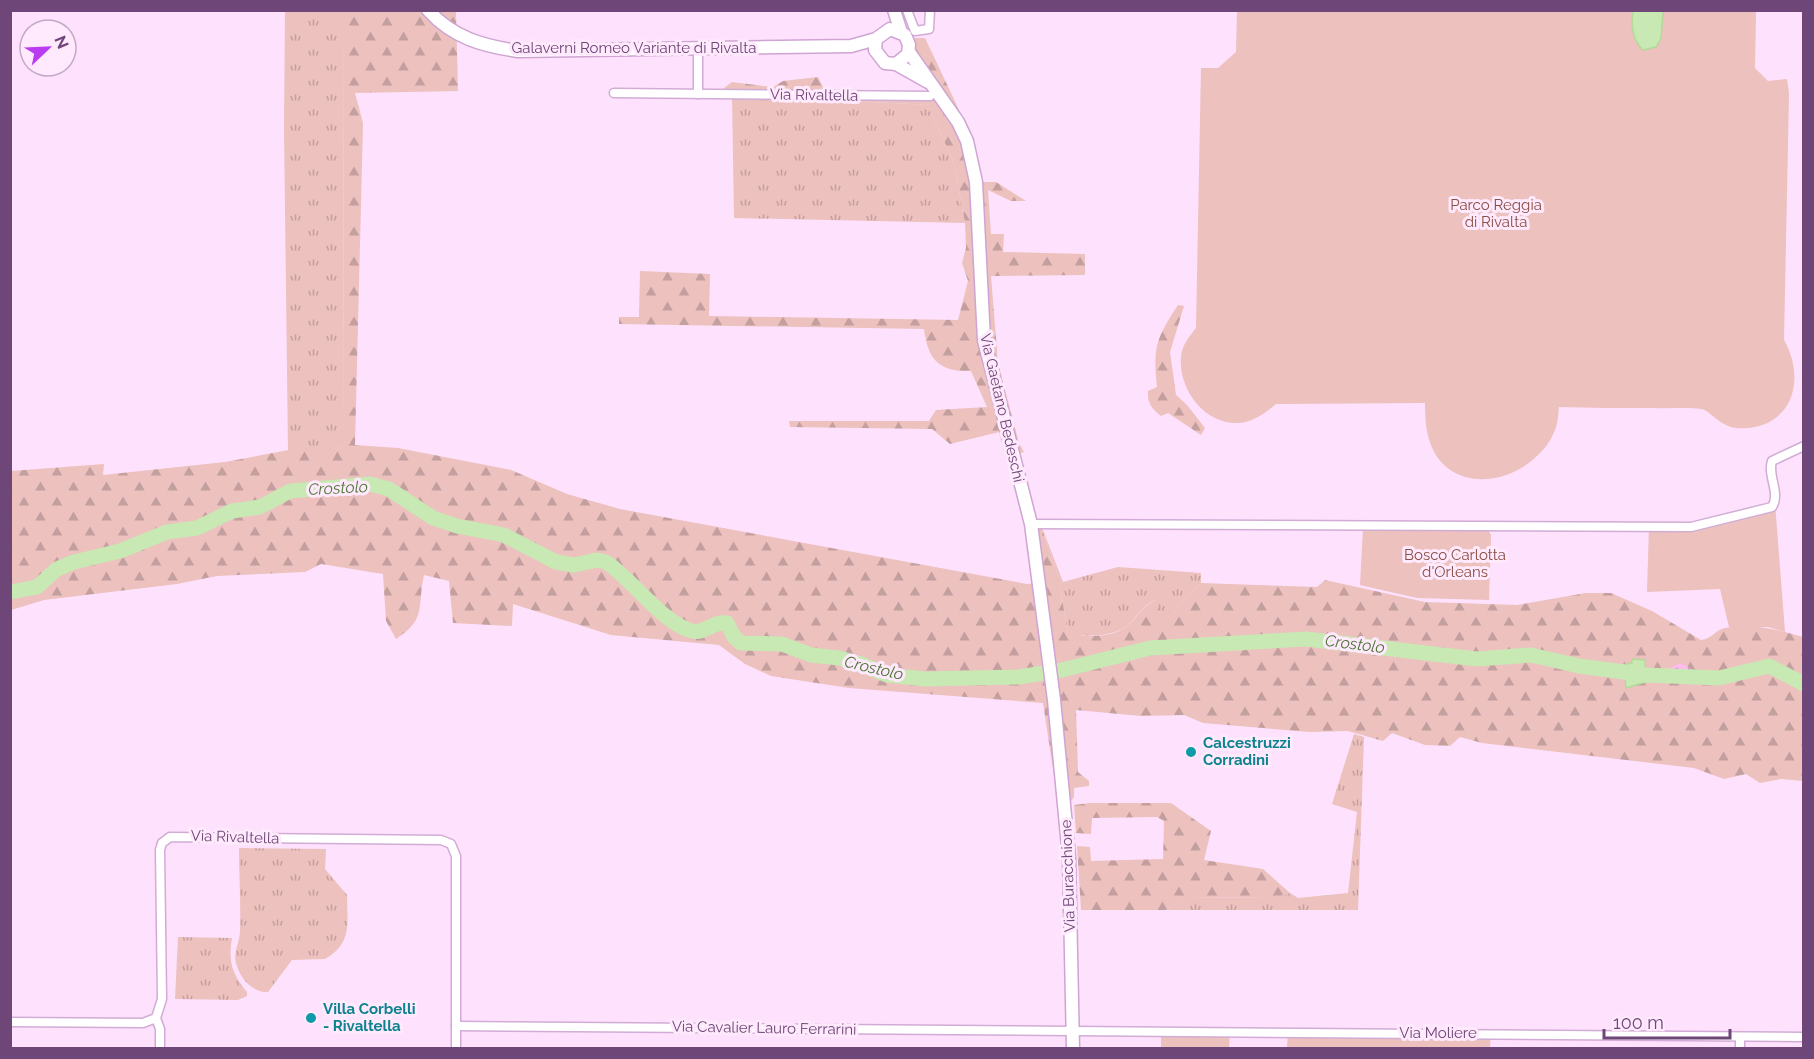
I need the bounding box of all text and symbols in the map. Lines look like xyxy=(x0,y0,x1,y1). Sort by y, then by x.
north arrow xyxy=(18,18,78,78)
text: N xyxy=(50,33,72,52)
street label: Galaverni Romeo Variante di Rivalta xyxy=(511,39,757,57)
street label: Via Rivaltella xyxy=(770,85,858,105)
park label: Parco Reggia di Rivalta xyxy=(1450,196,1542,231)
street label: Via Gaetano Bedeschi xyxy=(976,332,1028,484)
water label: Crostolo xyxy=(308,477,368,499)
park label: Bosco Carlotta d'Orleans xyxy=(1404,546,1506,581)
water label: Crostolo xyxy=(1324,631,1386,657)
water label: Crostolo xyxy=(843,652,905,684)
place label: Calcestruzzi Corradini xyxy=(1203,734,1291,769)
marker: Calcestruzzi Corradini xyxy=(1184,745,1198,759)
street label: Via Buracchione xyxy=(1057,819,1079,933)
street label: Via Rivaltella xyxy=(190,826,280,848)
place label: Villa Corbelli - Rivaltella xyxy=(323,1000,416,1035)
scale bar xyxy=(1604,1002,1730,1040)
marker: Villa Corbelli - Rivaltella xyxy=(304,1011,318,1025)
text: 100 m xyxy=(1613,1012,1664,1033)
street label: Via Cavalier Lauro Ferrarini xyxy=(672,1017,856,1039)
street label: Via Moliere xyxy=(1399,1024,1477,1042)

